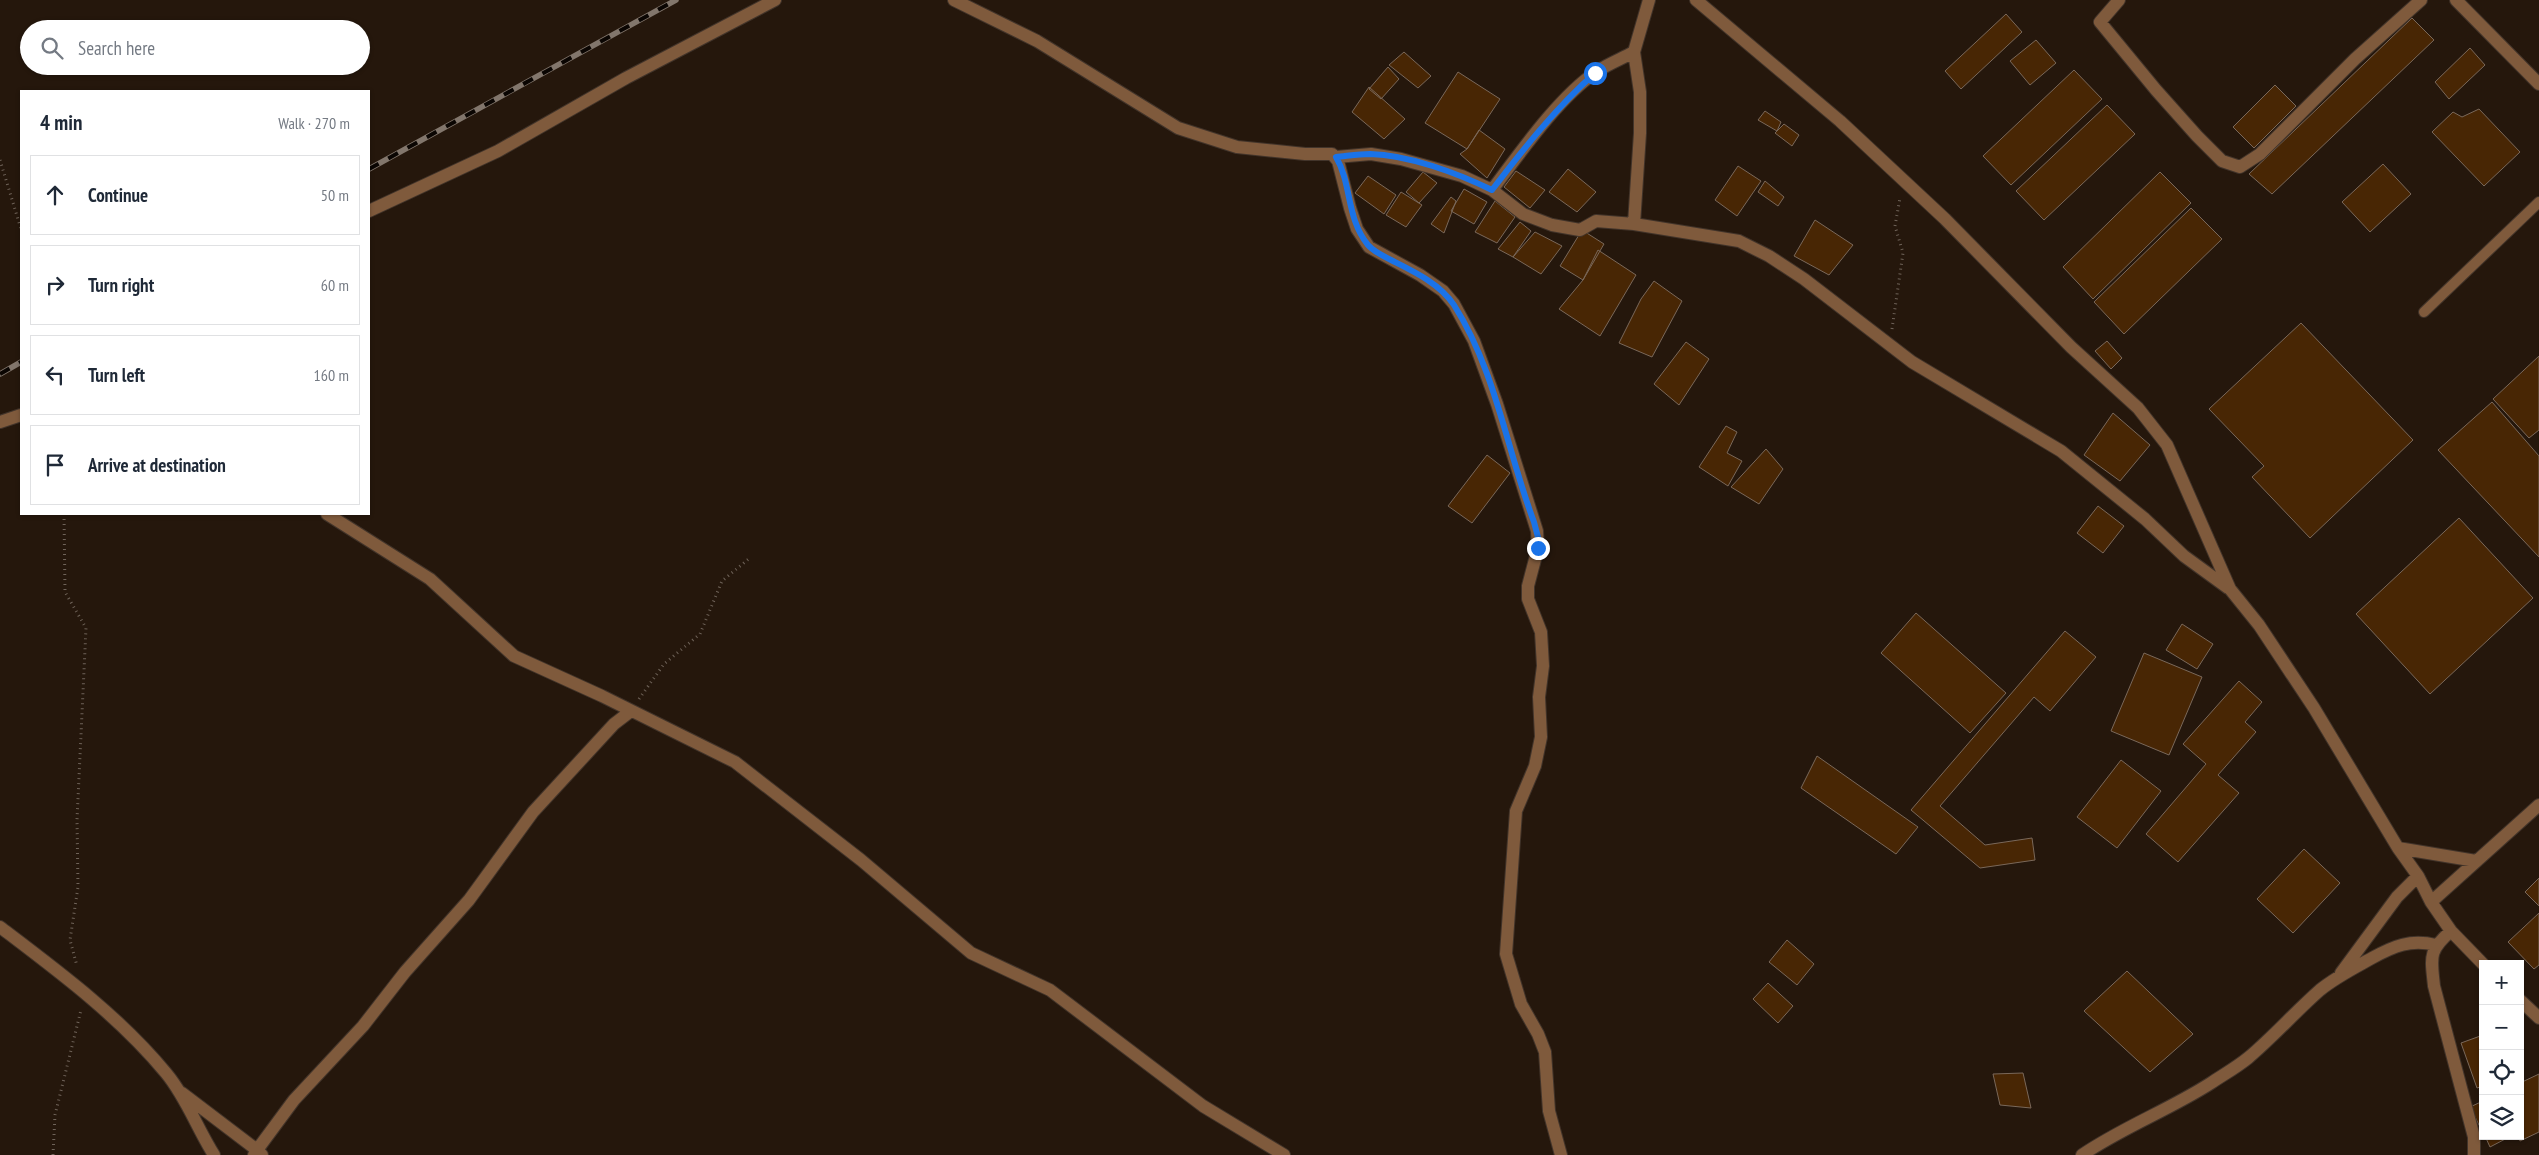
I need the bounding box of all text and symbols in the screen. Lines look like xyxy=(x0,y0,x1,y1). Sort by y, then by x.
search box xyxy=(20,20,370,75)
icon: search xyxy=(38,34,66,62)
text: Search here xyxy=(78,36,155,60)
route start xyxy=(1584,62,1607,85)
text: 4 min xyxy=(40,109,82,136)
text: Walk · 270 m xyxy=(278,113,350,133)
icon: ahead xyxy=(41,181,69,209)
text: Continue xyxy=(88,183,148,207)
text: 50 m xyxy=(321,185,349,205)
icon: right xyxy=(41,271,69,299)
text: Turn right xyxy=(88,273,154,297)
text: 60 m xyxy=(321,275,349,295)
icon: left xyxy=(41,361,69,389)
text: Turn left xyxy=(88,363,145,387)
text: 160 m xyxy=(314,365,349,385)
icon: arrive xyxy=(41,451,69,479)
text: Arrive at destination xyxy=(88,453,226,477)
route end xyxy=(1527,537,1550,560)
map controls xyxy=(2479,960,2524,1140)
button: + xyxy=(2479,960,2524,1005)
button: − xyxy=(2479,1005,2524,1050)
button: locate xyxy=(2479,1050,2524,1095)
button: layers xyxy=(2479,1095,2524,1140)

